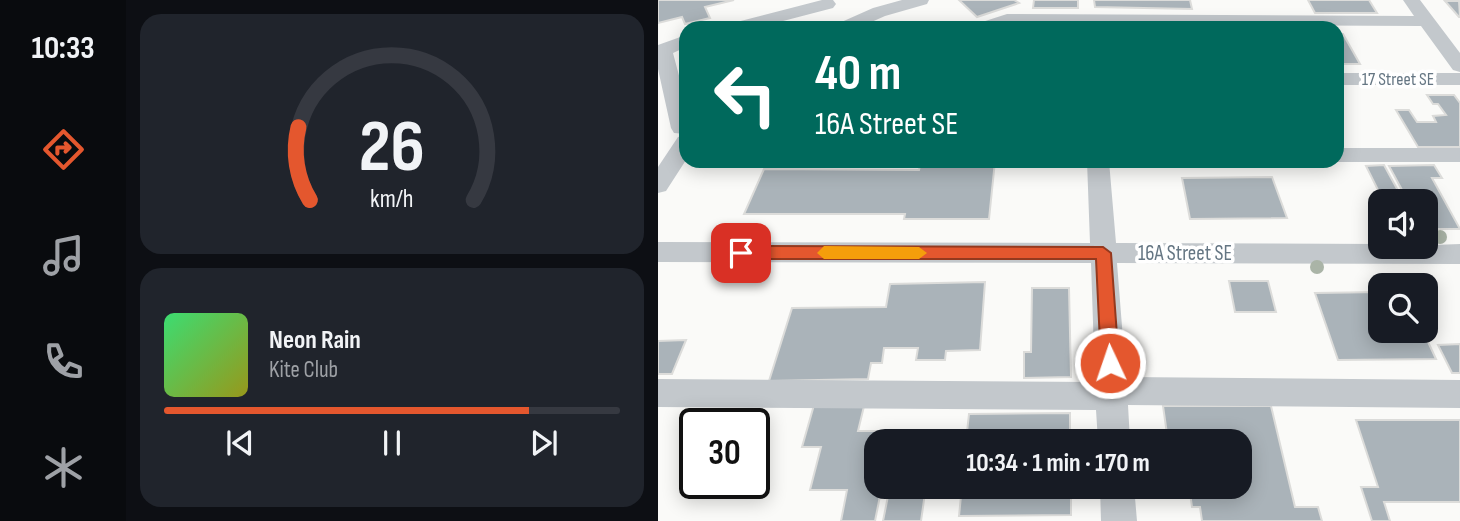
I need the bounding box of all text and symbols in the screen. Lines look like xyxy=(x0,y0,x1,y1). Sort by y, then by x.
text: 10:33 xyxy=(31,29,95,68)
text: 40 m xyxy=(815,45,901,104)
icon: left xyxy=(700,49,791,140)
street label: 17 Street SE xyxy=(1362,69,1434,90)
text: 26 xyxy=(359,104,425,192)
text: 16A Street SE xyxy=(815,105,959,144)
icon: directions xyxy=(39,125,88,174)
text: km/h xyxy=(370,184,414,215)
map controls xyxy=(1368,189,1438,343)
button: sound xyxy=(1368,189,1438,259)
pin xyxy=(711,223,771,283)
icon: music xyxy=(39,231,88,280)
icon: arrive xyxy=(722,234,760,272)
street label: 16A Street SE xyxy=(1138,241,1232,266)
button: search xyxy=(1368,273,1438,343)
text: Neon Rain xyxy=(269,325,361,356)
position arrow xyxy=(1073,326,1147,400)
icon: phone xyxy=(39,337,88,386)
text: Kite Club xyxy=(269,356,338,384)
speed limit sign: 30 xyxy=(679,408,770,499)
icon: previous xyxy=(221,424,259,462)
icon: pause xyxy=(373,424,411,462)
icon: next xyxy=(525,424,563,462)
icon: climate xyxy=(39,443,88,492)
text: 10:34 · 1 min · 170 m xyxy=(966,448,1150,479)

